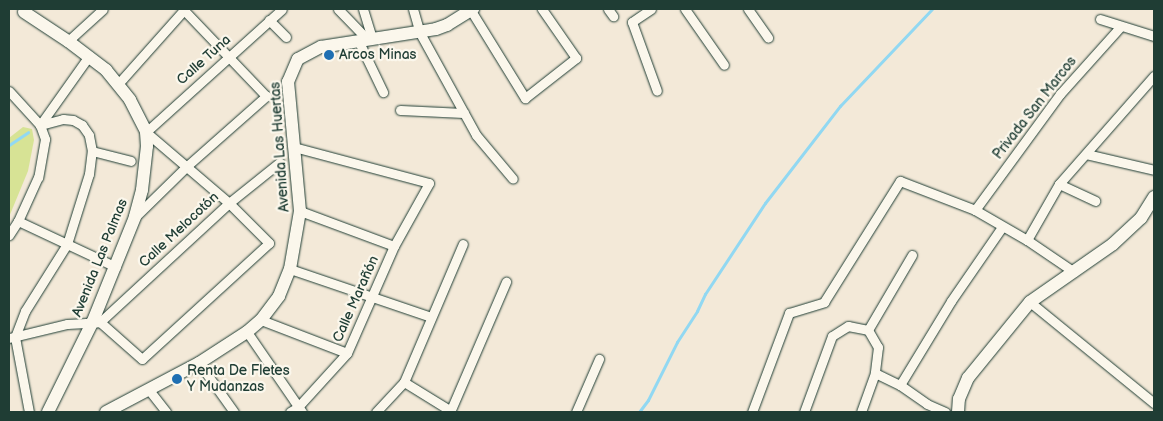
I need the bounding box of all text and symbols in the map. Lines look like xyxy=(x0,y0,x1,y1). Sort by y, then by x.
street label: Calle Tuna xyxy=(173,31,235,89)
place label: Arcos Minas xyxy=(339,47,417,63)
marker: Arcos Minas xyxy=(323,49,335,61)
street label: Privada San Marcos xyxy=(990,53,1080,163)
street label: Avenida Las Huertas xyxy=(267,81,293,213)
street label: Calle Melocotón xyxy=(136,189,222,271)
street label: Avenida Las Palmas xyxy=(69,196,131,320)
street label: Calle Marañón xyxy=(329,253,383,345)
place label: Renta De Fletes Y Mudanzas xyxy=(187,363,290,396)
marker: Renta De Fletes Y Mudanzas xyxy=(171,373,183,385)

